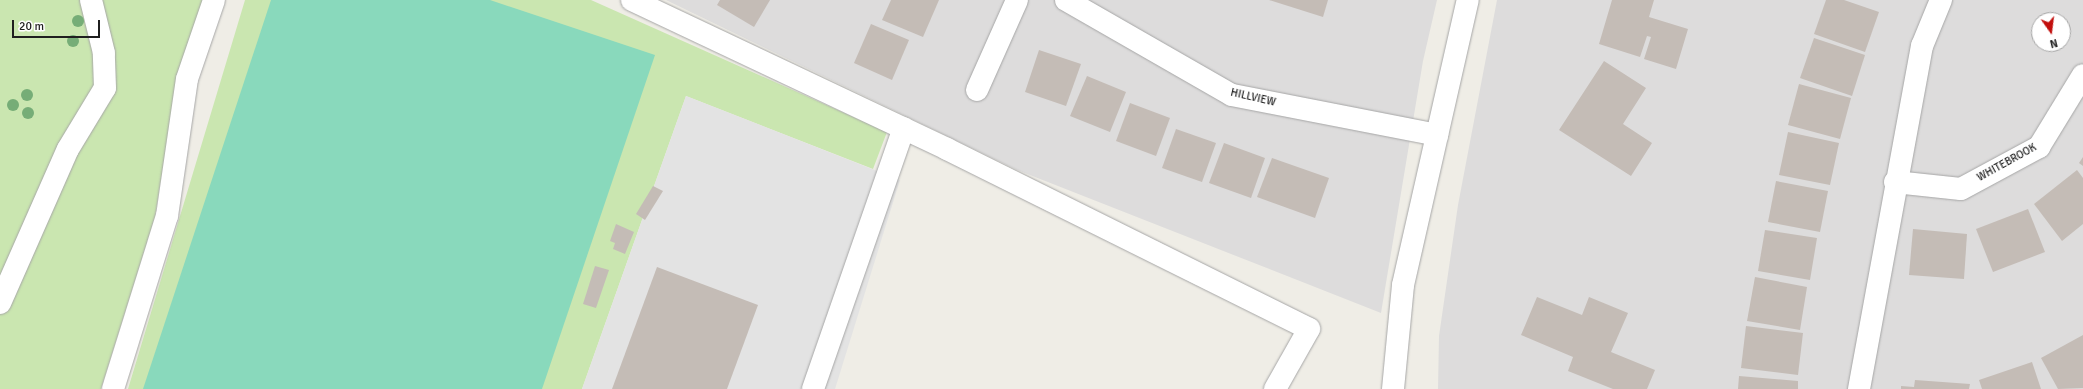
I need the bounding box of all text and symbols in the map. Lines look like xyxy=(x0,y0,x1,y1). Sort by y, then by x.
scale bar xyxy=(14,12,102,38)
north arrow xyxy=(2031,12,2071,52)
text: 20 m xyxy=(19,19,44,34)
text: N xyxy=(2048,36,2059,50)
street label: HILLVIEW xyxy=(1229,86,1277,110)
street label: WHITEBROOK xyxy=(1975,141,2039,185)

